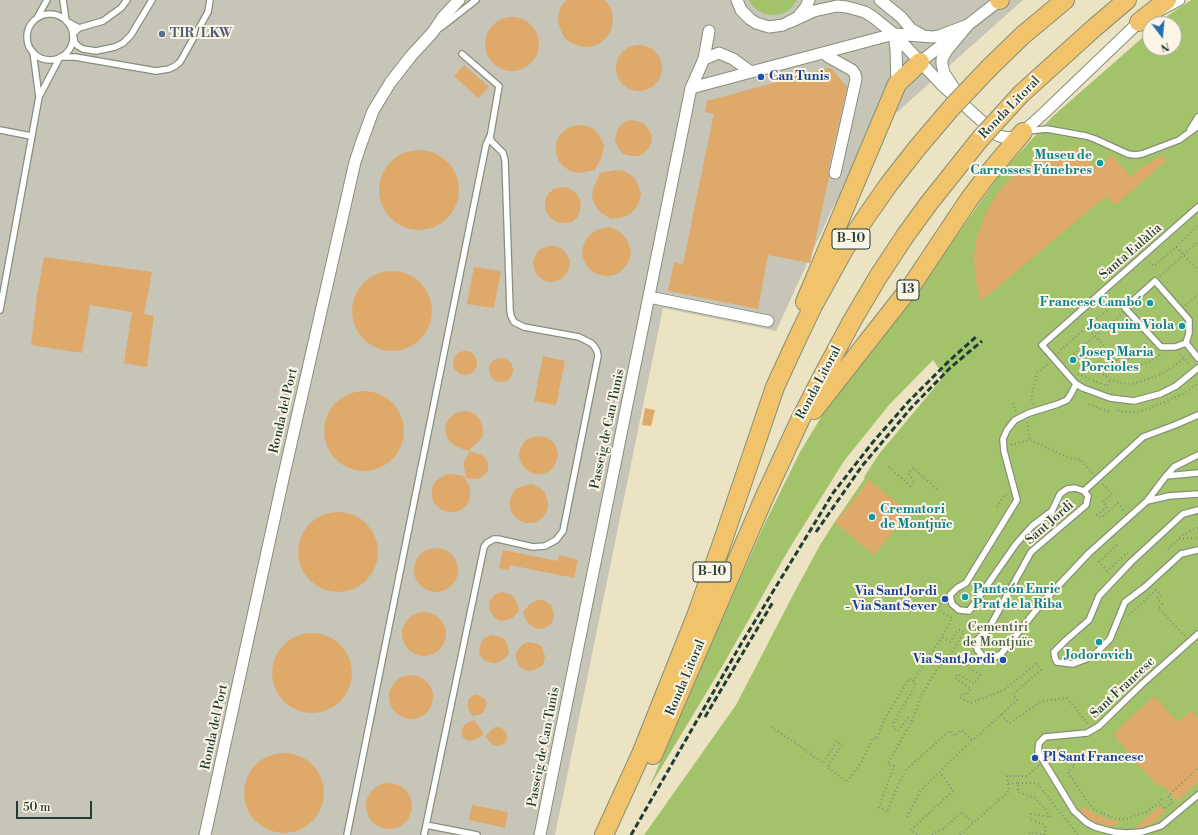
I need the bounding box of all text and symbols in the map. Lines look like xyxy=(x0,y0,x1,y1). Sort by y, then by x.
north arrow xyxy=(1142,16,1182,56)
place label: TIR / LKW xyxy=(170,26,232,42)
marker: TIR / LKW xyxy=(157,29,167,39)
text: N xyxy=(1159,39,1171,55)
place label: Can Tunis xyxy=(769,69,829,85)
marker: Can Tunis xyxy=(756,72,766,82)
street label: Ronda Litoral xyxy=(976,73,1044,143)
place label: Museu de Carrosses Fúnebres xyxy=(970,148,1092,179)
marker: Museu de Carrosses Fúnebres xyxy=(1095,158,1105,168)
street label: Santa Eulàlia xyxy=(1097,221,1165,283)
road number: B-10 xyxy=(832,229,870,249)
road number: 13 xyxy=(897,280,919,300)
place label: Francesc Cambó xyxy=(1040,295,1142,311)
marker: Francesc Cambó xyxy=(1145,298,1155,308)
place label: Joaquim Viola xyxy=(1088,318,1174,334)
marker: Joaquim Viola xyxy=(1177,321,1187,331)
street label: Ronda Litoral xyxy=(793,344,845,422)
place label: Josep Maria Porcioles xyxy=(1081,345,1154,376)
marker: Josep Maria Porcioles xyxy=(1068,355,1078,365)
street label: Ronda del Port xyxy=(267,367,301,455)
street label: Passeig de Can Tunis xyxy=(588,368,628,490)
street label: Sant Jordi xyxy=(1023,498,1077,548)
place label: Crematori de Montjuïc xyxy=(880,502,953,533)
marker: Crematori de Montjuïc xyxy=(867,512,877,522)
road number: B-10 xyxy=(693,562,731,582)
place label: Panteón Enric Prat de la Riba xyxy=(973,582,1062,613)
place label: Via Sant Jordi - Via Sant Sever xyxy=(845,584,937,615)
marker: Panteón Enric Prat de la Riba xyxy=(960,592,970,602)
marker: Via Sant Jordi - Via Sant Sever xyxy=(940,594,950,604)
park label: Cementiri de Montjuïc xyxy=(963,620,1033,651)
marker: Jodorovich xyxy=(1094,637,1104,647)
street label: Ronda Litoral xyxy=(663,638,709,718)
place label: Jodorovich xyxy=(1065,648,1133,664)
place label: Via Sant Jordi xyxy=(913,652,995,668)
street label: Sant Francesc xyxy=(1087,654,1159,722)
marker: Via Sant Jordi xyxy=(998,655,1008,665)
street label: Ronda del Port xyxy=(198,683,232,771)
street label: Passeig de Can Tunis xyxy=(525,686,563,808)
place label: Pl Sant Francesc xyxy=(1043,750,1144,766)
marker: Pl Sant Francesc xyxy=(1030,753,1040,763)
scale bar xyxy=(18,793,94,819)
text: 50 m xyxy=(23,800,51,815)

